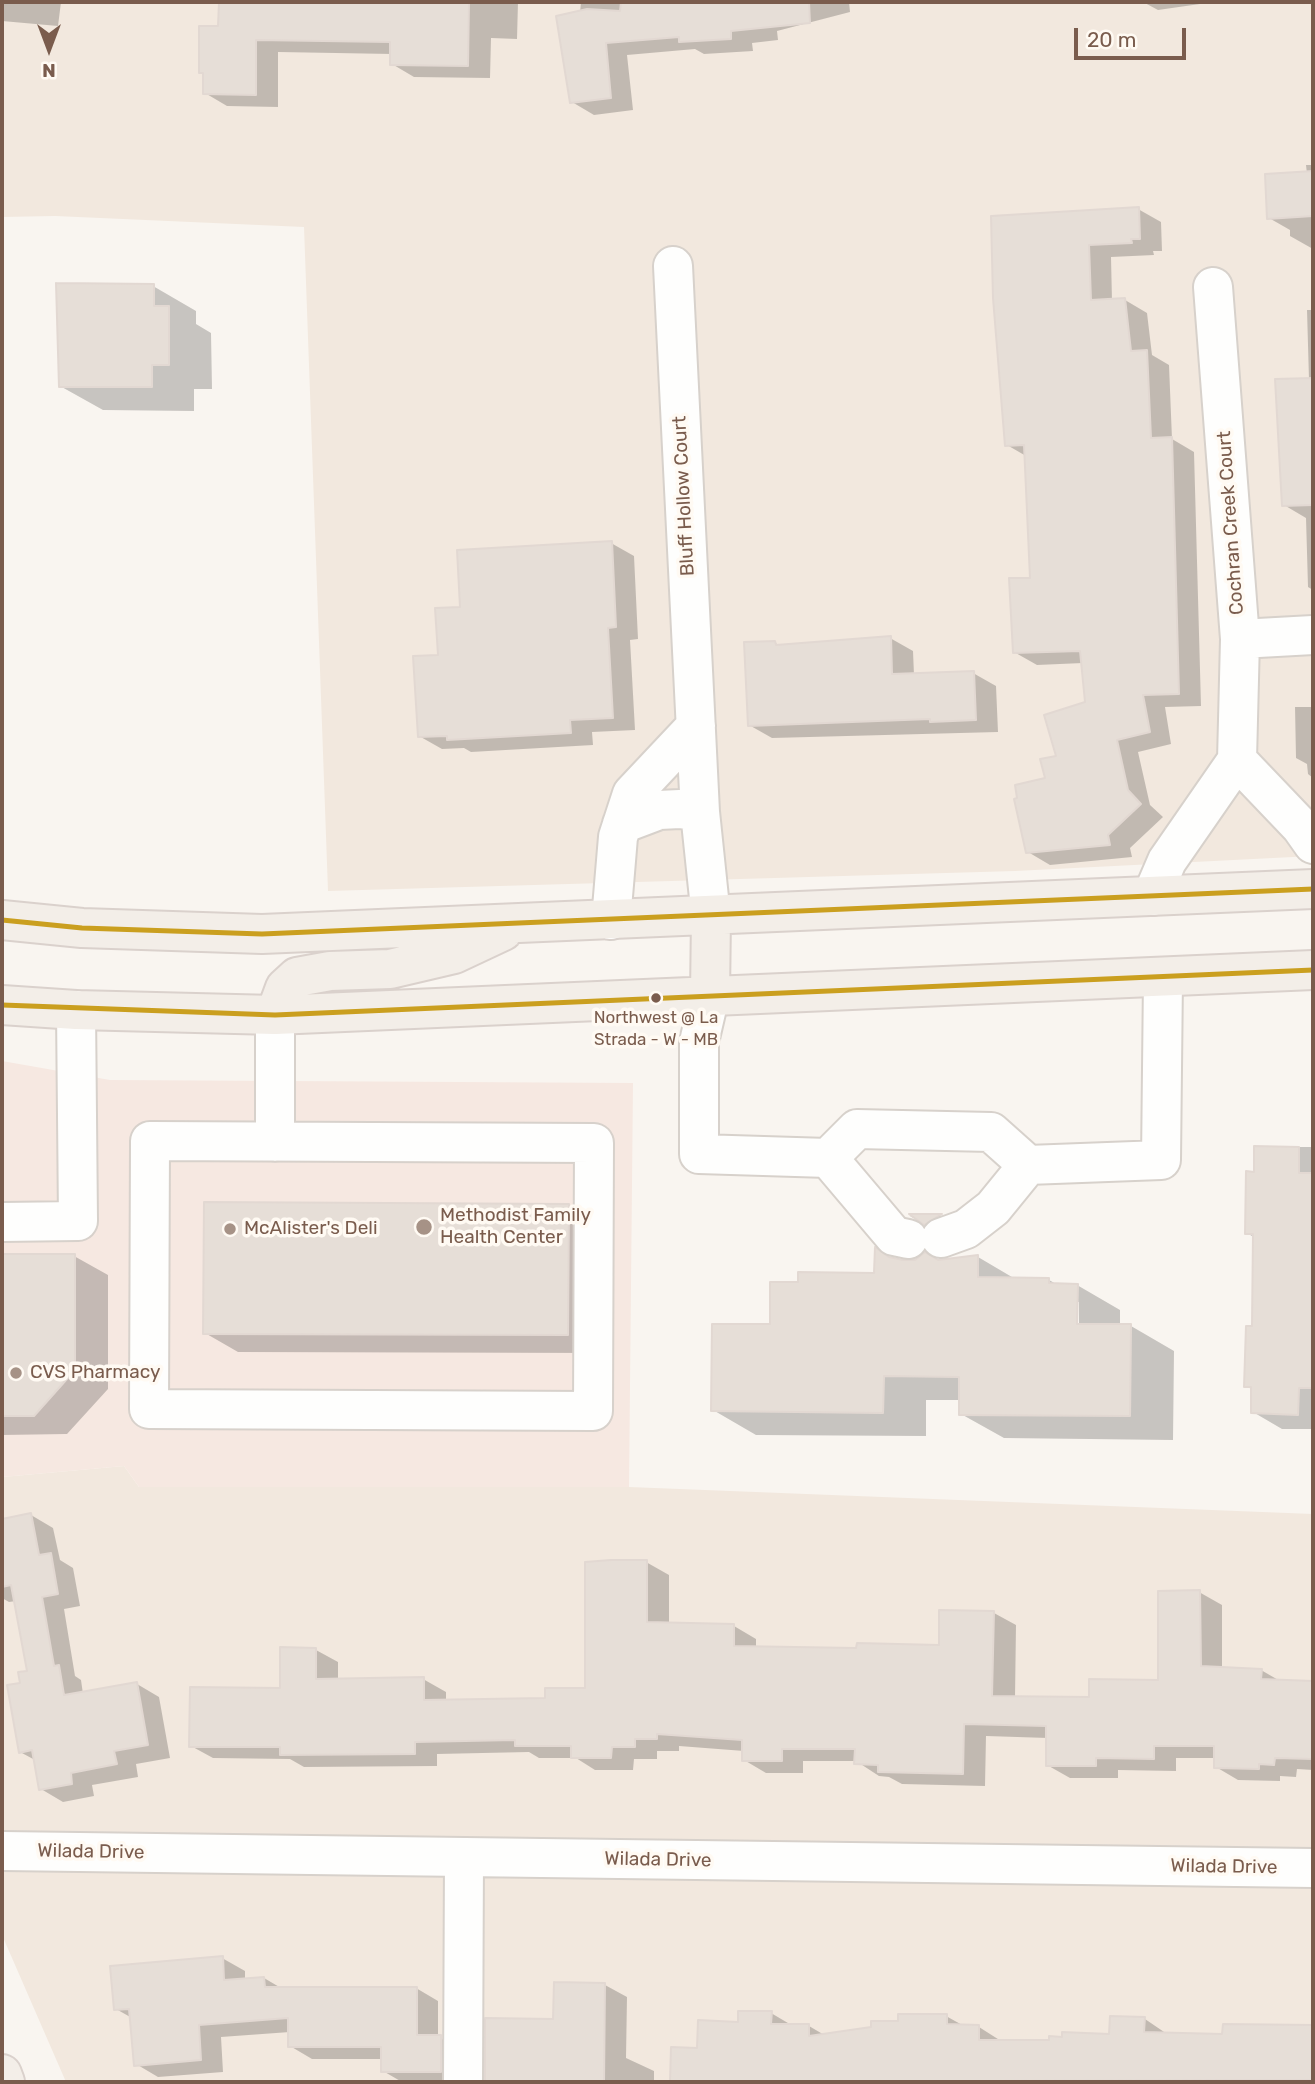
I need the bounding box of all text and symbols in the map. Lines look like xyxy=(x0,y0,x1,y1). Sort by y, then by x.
north arrow xyxy=(14,14,84,84)
scale bar xyxy=(1077,14,1189,58)
text: 20 m xyxy=(1087,27,1136,52)
text: N xyxy=(42,59,56,82)
street label: Bluff Hollow Court xyxy=(668,415,700,577)
street label: Cochran Creek Court xyxy=(1213,430,1249,616)
marker: Northwest @ La Strada - W - MB xyxy=(649,991,663,1005)
place label: Northwest @ La Strada - W - MB xyxy=(594,1008,718,1048)
place label: Methodist Family Health Center xyxy=(440,1205,591,1249)
marker: Methodist Family Health Center xyxy=(414,1217,434,1237)
place label: McAlister's Deli xyxy=(244,1218,378,1240)
marker: McAlister's Deli xyxy=(222,1221,238,1237)
place label: CVS Pharmacy xyxy=(30,1362,160,1384)
marker: CVS Pharmacy xyxy=(8,1365,24,1381)
street label: Wilada Drive xyxy=(37,1840,145,1864)
street label: Wilada Drive xyxy=(604,1848,712,1872)
street label: Wilada Drive xyxy=(1170,1855,1278,1879)

